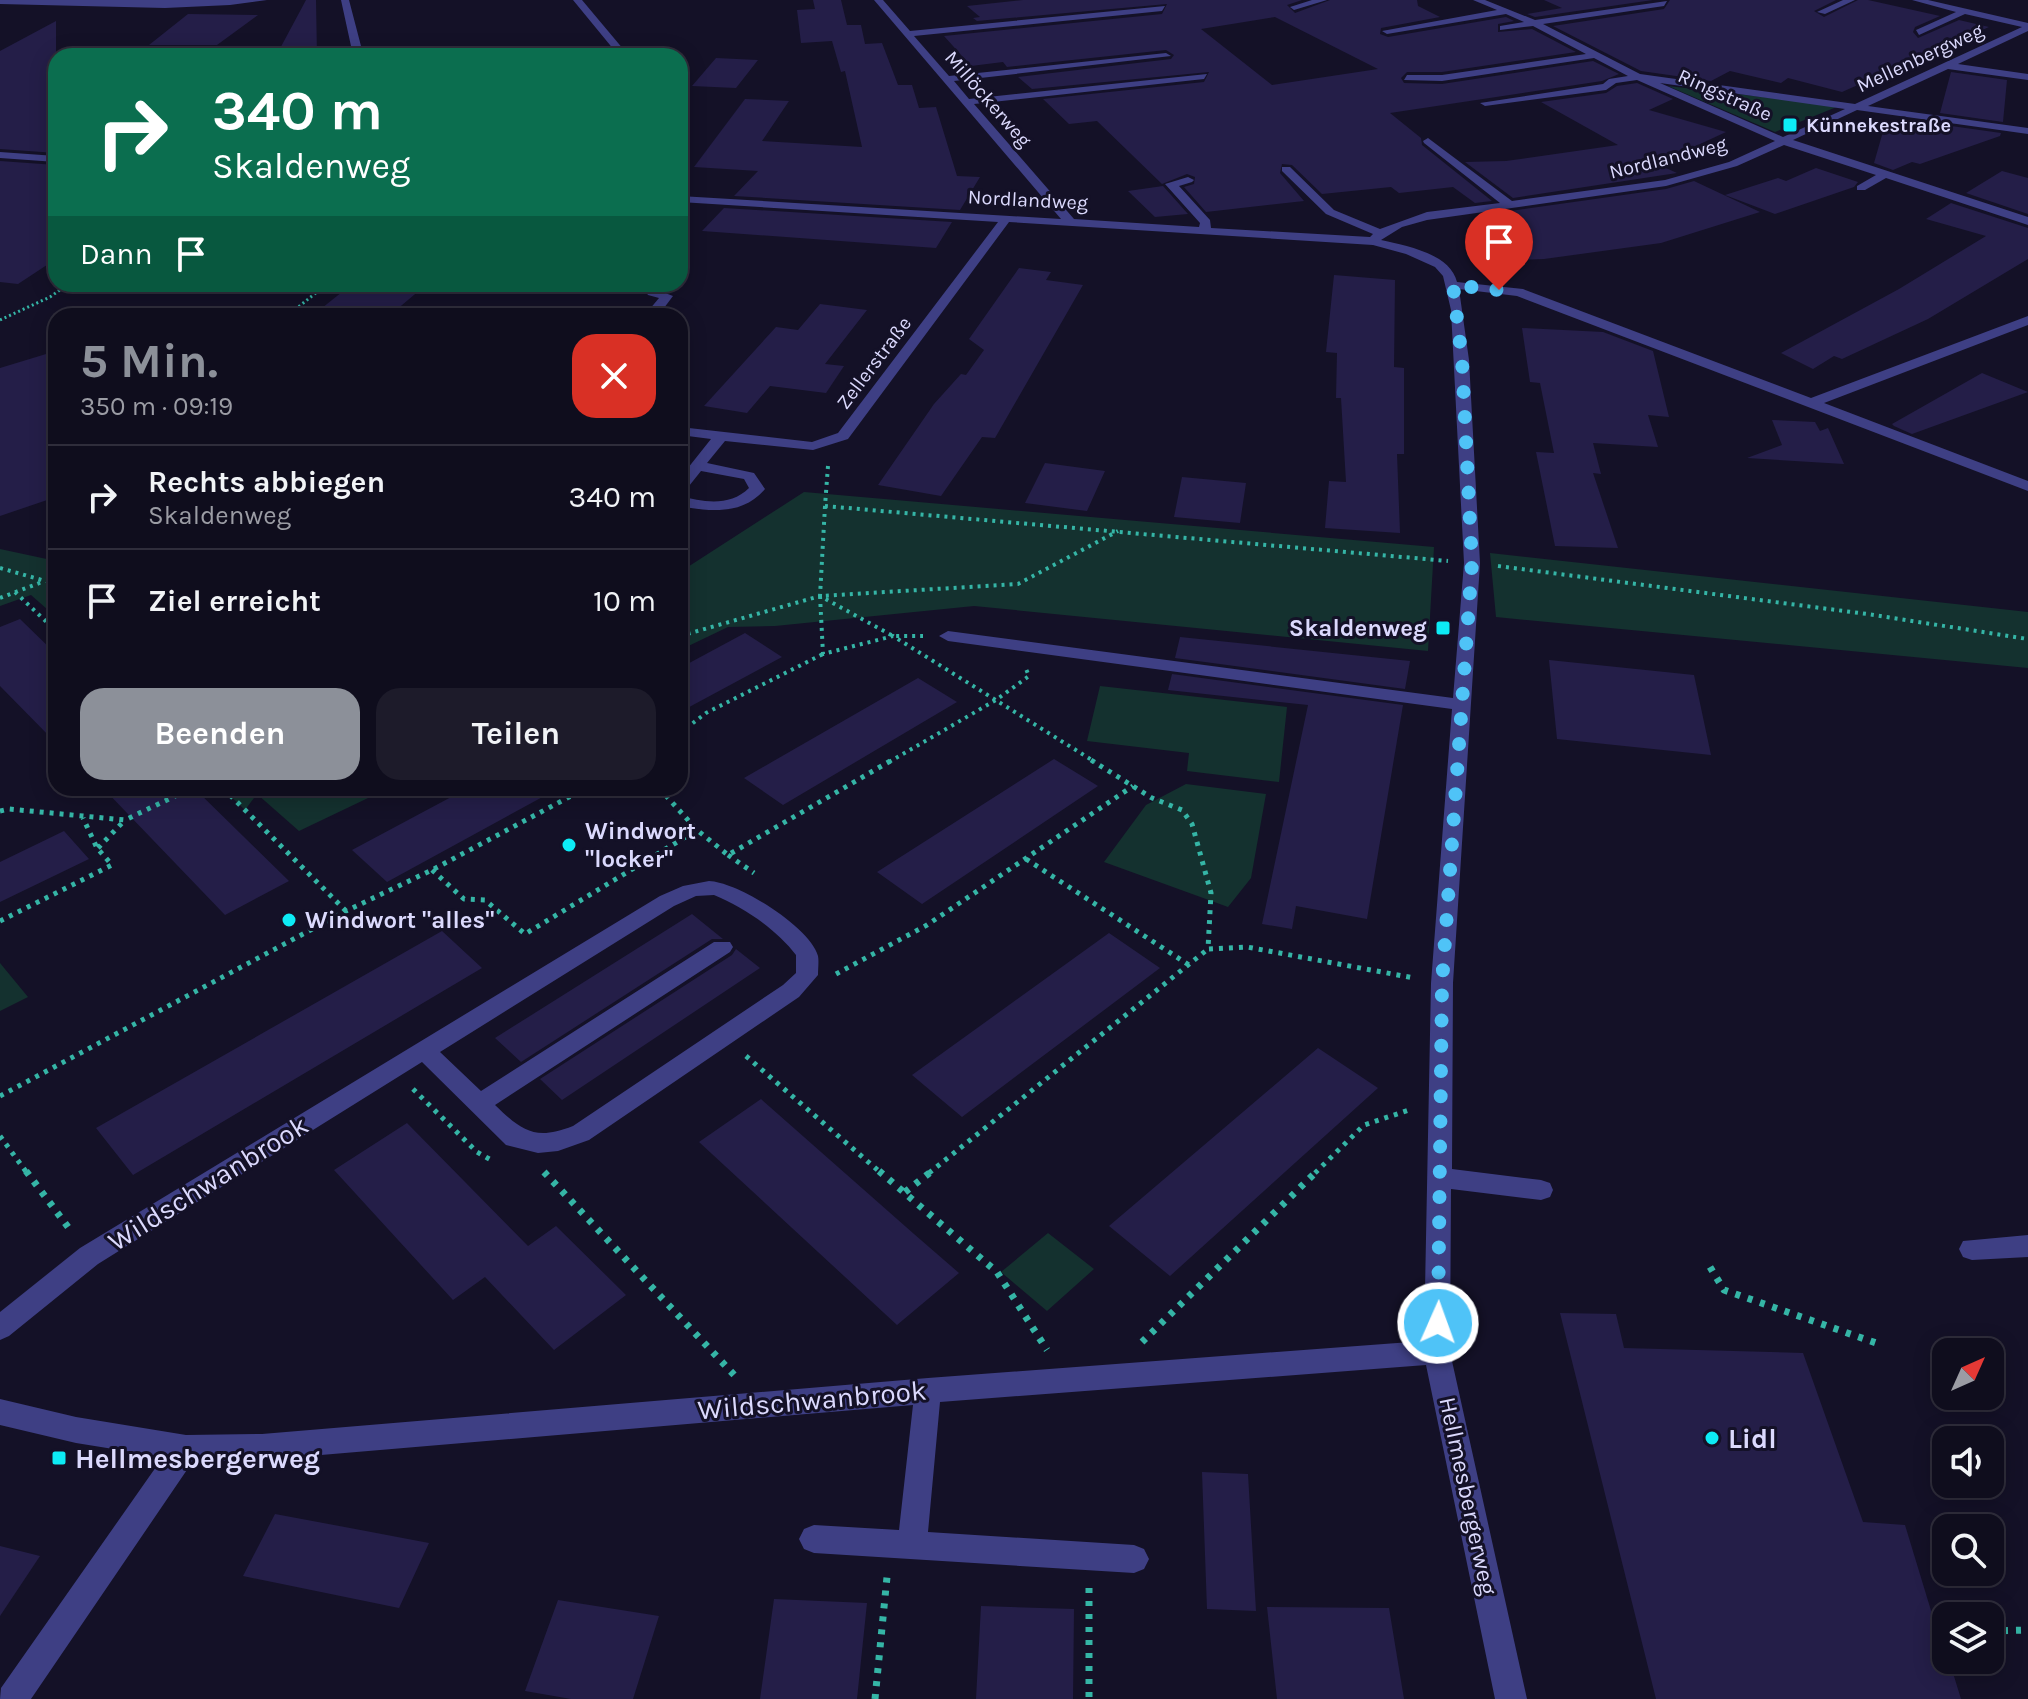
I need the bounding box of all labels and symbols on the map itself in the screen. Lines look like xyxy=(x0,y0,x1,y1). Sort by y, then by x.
street label: Mellenbergweg xyxy=(1853,19,1987,97)
street label: Millöckerweg xyxy=(940,46,1036,152)
street label: Ringstraße xyxy=(1674,64,1776,126)
place label: Künnekestraße xyxy=(1806,114,1951,137)
marker: Künnekestraße xyxy=(1781,116,1799,134)
street label: Nordlandweg xyxy=(1607,132,1729,184)
street label: Nordlandweg xyxy=(967,185,1089,215)
pin xyxy=(1465,208,1533,290)
street label: Zellerstraße xyxy=(832,312,916,414)
place label: Skaldenweg xyxy=(1289,614,1427,642)
marker: Skaldenweg xyxy=(1434,619,1452,637)
place label: Windwort "locker" xyxy=(585,817,696,873)
marker: Windwort "locker" xyxy=(560,836,578,854)
place label: Windwort "alles" xyxy=(305,906,494,934)
marker: Windwort "alles" xyxy=(280,911,298,929)
street label: Wildschwanbrook xyxy=(102,1108,314,1258)
position arrow xyxy=(1396,1281,1480,1365)
north arrow xyxy=(1932,1338,2004,1410)
street label: Wildschwanbrook xyxy=(696,1374,928,1426)
street label: Hellmesbergerweg xyxy=(1433,1394,1503,1598)
place label: Lidl xyxy=(1728,1422,1777,1455)
marker: Lidl xyxy=(1703,1429,1721,1447)
place label: Hellmesbergerweg xyxy=(75,1442,320,1475)
marker: Hellmesbergerweg xyxy=(50,1449,68,1467)

